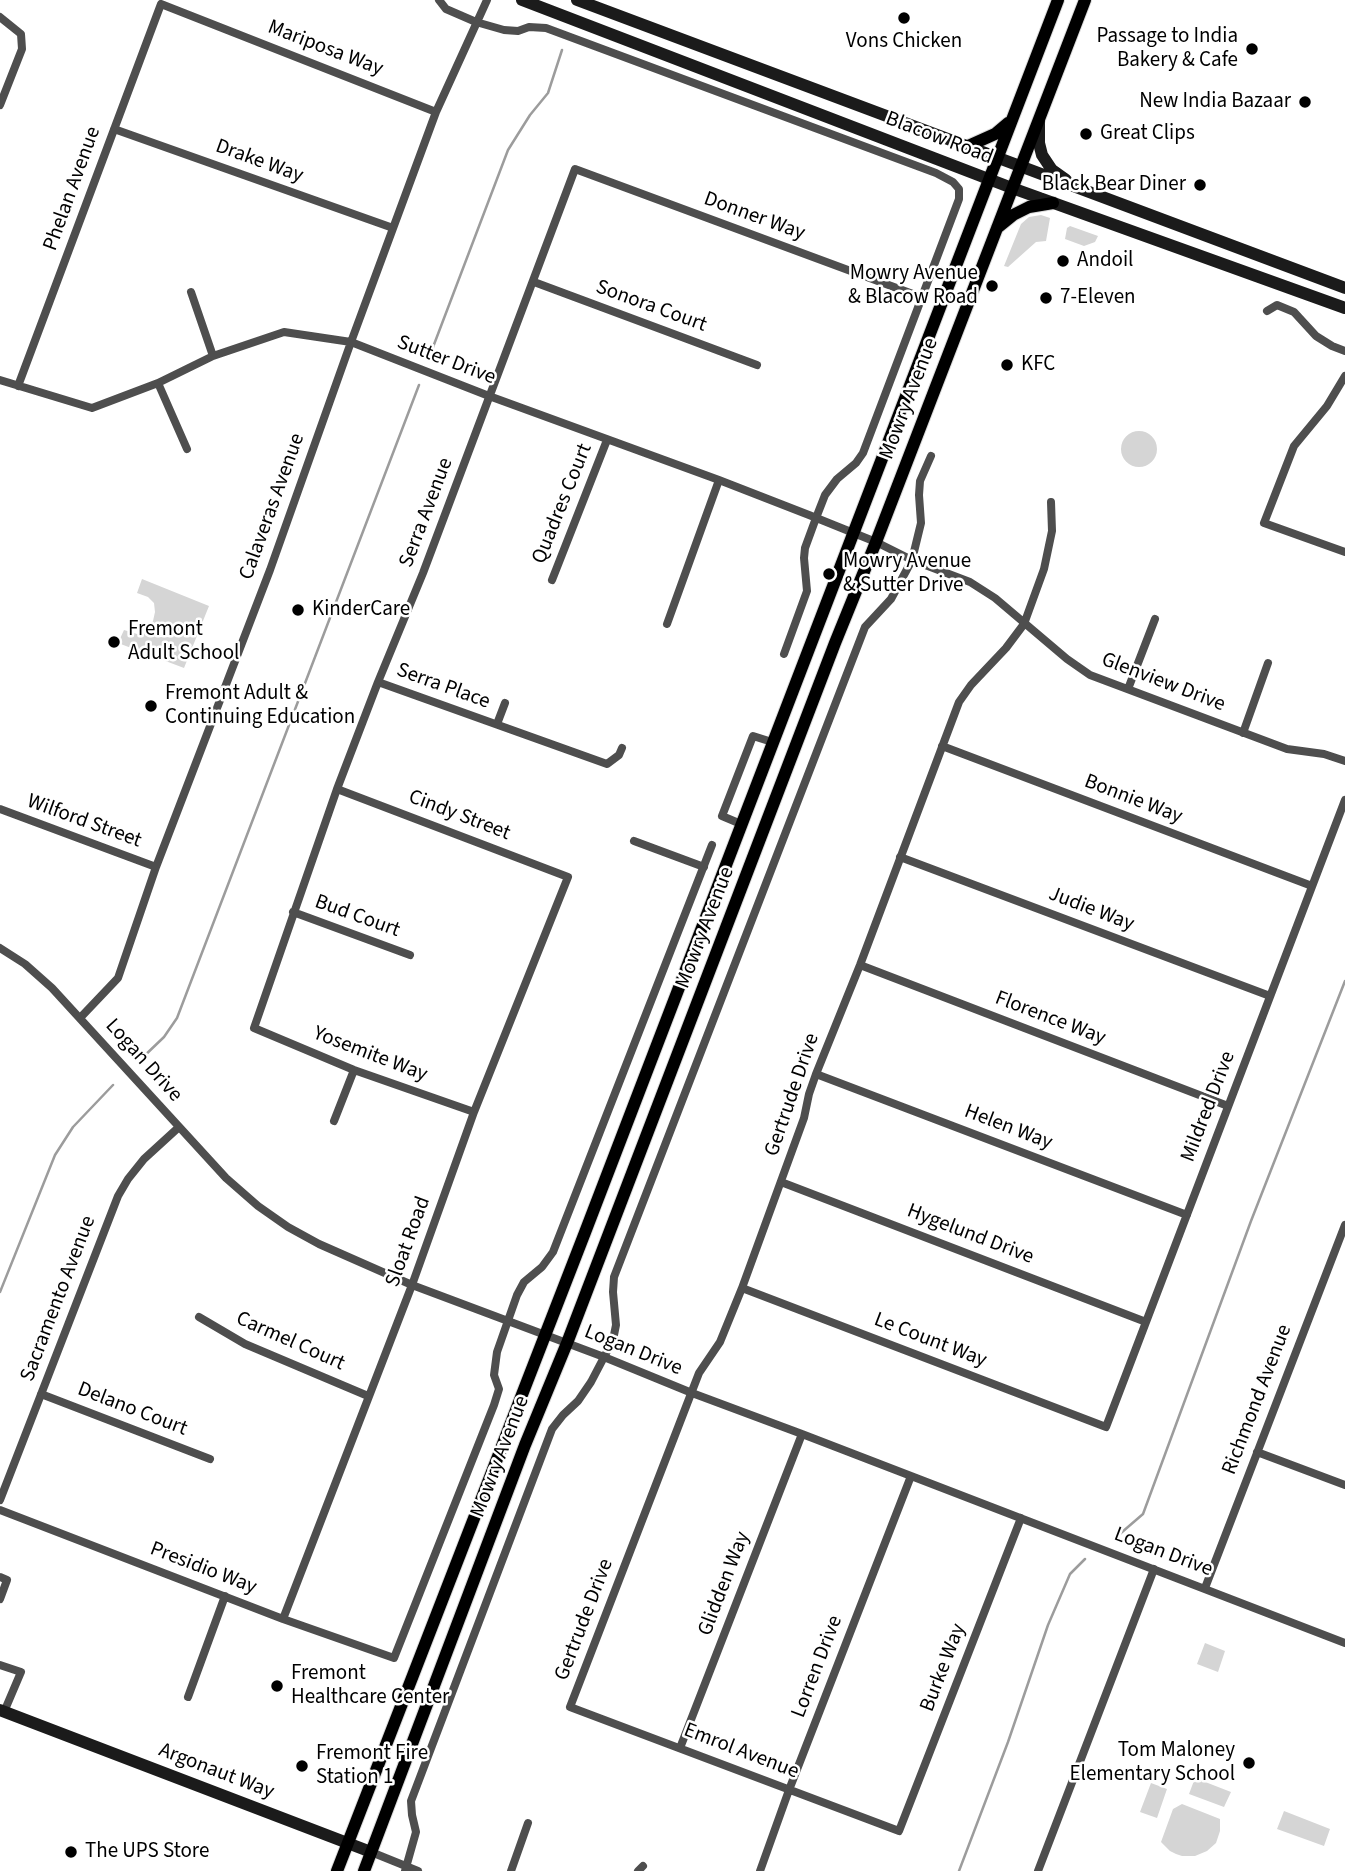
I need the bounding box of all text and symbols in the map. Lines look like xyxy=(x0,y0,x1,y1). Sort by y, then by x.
marker: Vons Chicken xyxy=(896,10,912,26)
street label: Mariposa Way xyxy=(264,15,386,83)
place label: Passage to India Bakery & Cafe xyxy=(1097,24,1238,74)
place label: Vons Chicken xyxy=(846,29,962,55)
marker: Passage to India Bakery & Cafe xyxy=(1244,41,1260,57)
place label: New India Bazaar xyxy=(1139,89,1291,115)
marker: New India Bazaar xyxy=(1297,94,1313,110)
street label: Blacow Road xyxy=(882,107,996,171)
place label: Great Clips xyxy=(1100,121,1195,147)
street label: Phelan Avenue xyxy=(39,124,107,254)
marker: Great Clips xyxy=(1078,126,1094,142)
street label: Drake Way xyxy=(212,135,306,189)
place label: Black Bear Diner xyxy=(1042,172,1186,198)
marker: Black Bear Diner xyxy=(1192,177,1208,193)
street label: Donner Way xyxy=(700,187,808,247)
place label: Andoil xyxy=(1077,248,1133,274)
marker: Andoil xyxy=(1055,253,1071,269)
place label: Mowry Avenue & Blacow Road xyxy=(848,261,978,311)
street label: Sonora Court xyxy=(592,275,710,339)
marker: Mowry Avenue & Blacow Road xyxy=(984,278,1000,294)
place label: 7-Eleven xyxy=(1060,285,1136,311)
marker: 7-Eleven xyxy=(1038,290,1054,306)
street label: Sutter Drive xyxy=(393,331,499,391)
street label: Mowry Avenue xyxy=(875,335,945,463)
place label: KFC xyxy=(1021,352,1055,378)
marker: KFC xyxy=(999,357,1015,373)
street label: Calaveras Avenue xyxy=(235,430,311,584)
street label: Quadres Court xyxy=(527,440,599,568)
street label: Serra Avenue xyxy=(395,455,459,571)
place label: Mowry Avenue & Sutter Drive xyxy=(843,549,971,599)
marker: Mowry Avenue & Sutter Drive xyxy=(821,566,837,582)
place label: KinderCare xyxy=(312,597,410,623)
marker: KinderCare xyxy=(290,602,306,618)
place label: Fremont Adult School xyxy=(128,617,239,667)
marker: Fremont Adult School xyxy=(106,634,122,650)
street label: Glenview Drive xyxy=(1098,648,1228,718)
street label: Serra Place xyxy=(393,658,493,716)
place label: Fremont Adult & Continuing Education xyxy=(165,681,355,731)
marker: Fremont Adult & Continuing Education xyxy=(143,698,159,714)
street label: Bonnie Way xyxy=(1080,770,1186,830)
street label: Cindy Street xyxy=(405,785,513,847)
street label: Wilford Street xyxy=(23,790,145,854)
street label: Mowry Avenue xyxy=(671,864,741,992)
street label: Judie Way xyxy=(1045,882,1137,938)
street label: Bud Court xyxy=(311,890,403,944)
street label: Florence Way xyxy=(991,986,1109,1052)
street label: Logan Drive xyxy=(99,1014,187,1108)
street label: Yosemite Way xyxy=(309,1022,431,1088)
street label: Gertrude Drive xyxy=(760,1030,826,1160)
street label: Mildred Drive xyxy=(1176,1048,1242,1166)
street label: Helen Way xyxy=(960,1100,1056,1156)
street label: Sloat Road xyxy=(381,1193,437,1291)
street label: Hygelund Drive xyxy=(903,1199,1037,1271)
street label: Sacramento Avenue xyxy=(16,1213,102,1385)
street label: Carmel Court xyxy=(232,1307,348,1377)
street label: Le Count Way xyxy=(870,1308,990,1374)
street label: Logan Drive xyxy=(580,1320,686,1382)
street label: Richmond Avenue xyxy=(1218,1321,1298,1479)
street label: Delano Court xyxy=(74,1378,190,1442)
street label: Mowry Avenue xyxy=(466,1393,536,1521)
street label: Logan Drive xyxy=(1110,1523,1216,1583)
street label: Glidden Way xyxy=(694,1528,756,1640)
street label: Presidio Way xyxy=(146,1537,260,1601)
street label: Gertrude Drive xyxy=(550,1556,620,1684)
street label: Lorren Drive xyxy=(787,1612,849,1722)
street label: Burke Way xyxy=(916,1620,972,1716)
place label: Fremont Healthcare Center xyxy=(291,1661,449,1711)
marker: Fremont Healthcare Center xyxy=(269,1678,285,1694)
street label: Emrol Avenue xyxy=(680,1719,802,1785)
street label: Argonaut Way xyxy=(155,1738,277,1806)
place label: Tom Maloney Elementary School xyxy=(1069,1738,1235,1788)
place label: Fremont Fire Station 1 xyxy=(316,1741,428,1791)
marker: Tom Maloney Elementary School xyxy=(1241,1755,1257,1771)
marker: Fremont Fire Station 1 xyxy=(294,1758,310,1774)
place label: The UPS Store xyxy=(85,1839,209,1865)
marker: The UPS Store xyxy=(63,1844,79,1860)

